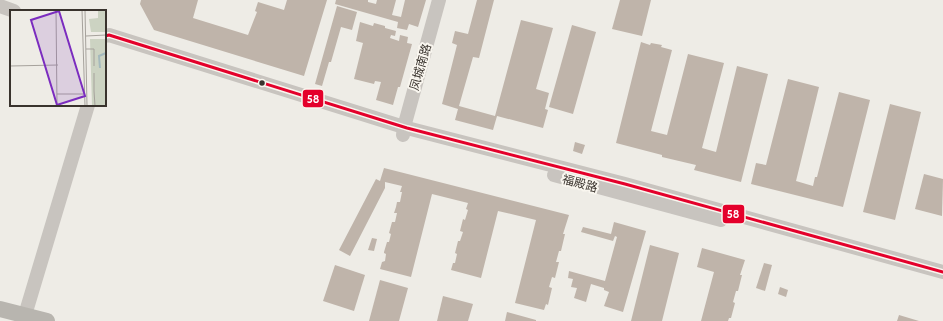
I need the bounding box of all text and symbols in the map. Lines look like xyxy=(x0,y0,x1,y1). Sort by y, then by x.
inset map xyxy=(10,10,106,106)
street label: 凤城南路 xyxy=(406,42,434,92)
unlabelled marker xyxy=(257,78,267,88)
line badge: 58 xyxy=(302,89,324,108)
text: 58 xyxy=(307,92,320,106)
street label: 福殿路 xyxy=(561,171,599,195)
line badge: 58 xyxy=(722,204,745,224)
text: 58 xyxy=(727,207,740,221)

